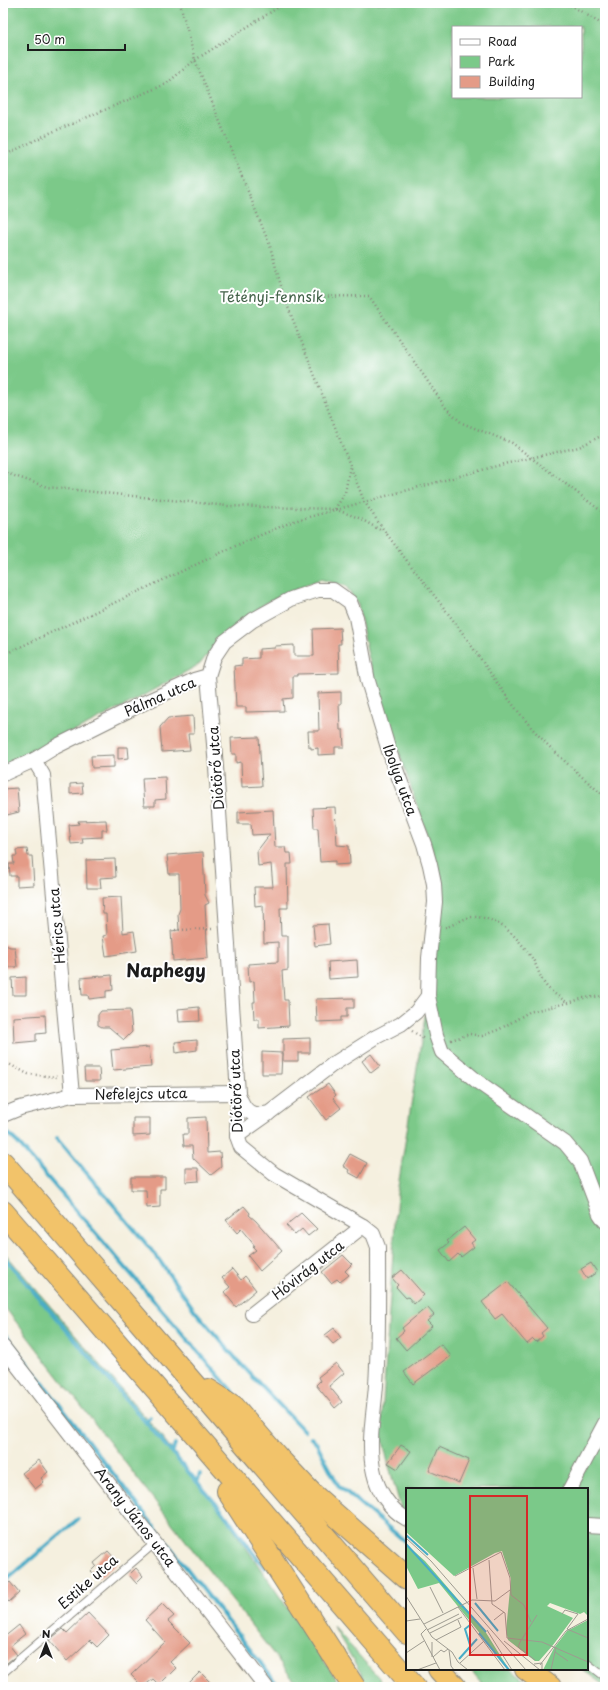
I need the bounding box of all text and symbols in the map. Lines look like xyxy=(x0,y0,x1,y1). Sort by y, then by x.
scale bar xyxy=(28,26,125,52)
legend xyxy=(452,26,582,98)
text: 50 m xyxy=(34,30,65,48)
text: Road xyxy=(488,32,517,50)
text: Park xyxy=(488,52,515,70)
text: Building xyxy=(488,72,535,90)
park label: Tétényi-fennsík xyxy=(219,286,325,307)
street label: Pálma utca xyxy=(121,671,199,722)
street label: Diótörő utca xyxy=(202,725,229,811)
street label: Ibolya utca xyxy=(378,741,423,819)
street label: Hérics utca xyxy=(43,887,70,965)
district label: Naphegy xyxy=(126,956,206,983)
street label: Diótörő utca xyxy=(224,1049,247,1133)
street label: Nefelejcs utca xyxy=(94,1082,188,1105)
street label: Hóvirág utca xyxy=(267,1235,348,1305)
street label: Arany János utca xyxy=(90,1462,181,1571)
inset map xyxy=(406,1488,588,1670)
street label: Estike utca xyxy=(53,1549,123,1614)
north arrow xyxy=(26,1624,66,1664)
text: N xyxy=(42,1625,51,1642)

